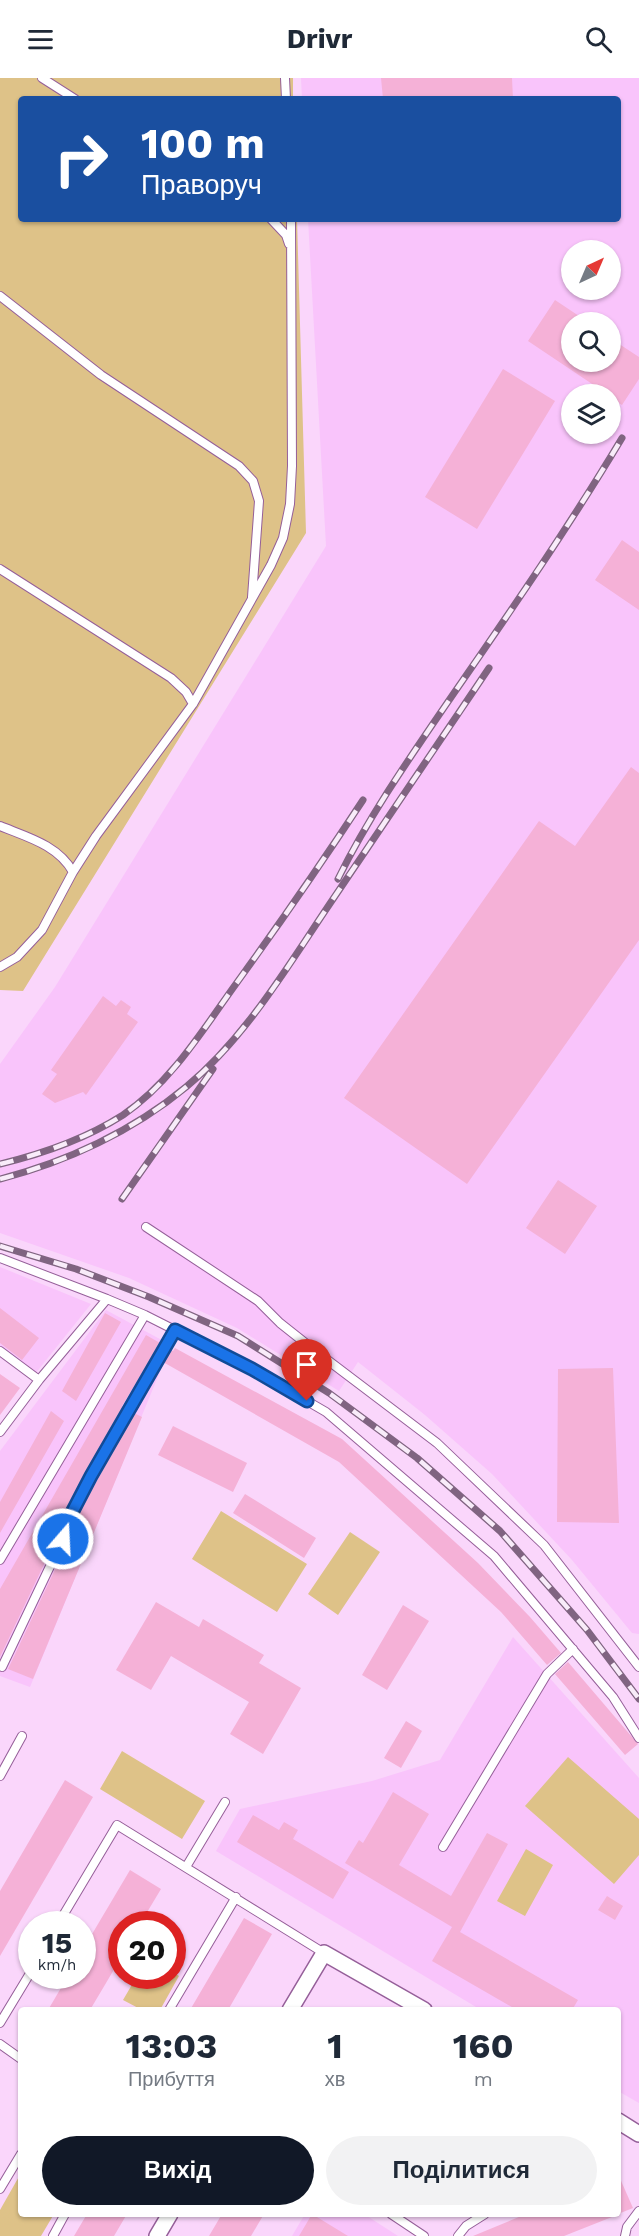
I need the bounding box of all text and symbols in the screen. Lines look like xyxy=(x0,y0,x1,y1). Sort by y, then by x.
icon: menu xyxy=(24,23,57,56)
text: Drivr xyxy=(287,23,352,55)
icon: search xyxy=(582,23,615,56)
text: 100 m xyxy=(141,119,265,168)
icon: right xyxy=(42,120,120,198)
text: Праворуч xyxy=(141,169,262,201)
north arrow xyxy=(561,240,621,300)
map controls xyxy=(561,240,621,444)
button: search xyxy=(561,312,621,372)
button: layers xyxy=(561,384,621,444)
pin xyxy=(281,1339,332,1401)
icon: arrive xyxy=(290,1348,323,1381)
position arrow xyxy=(31,1507,95,1571)
speed limit sign: 20 xyxy=(108,1911,186,1989)
text: 15 xyxy=(42,1925,72,1960)
text: km/h xyxy=(38,1956,76,1974)
text: 13:03 xyxy=(125,2025,217,2067)
text: 1 xyxy=(327,2025,343,2067)
text: 160 xyxy=(453,2025,514,2067)
text: Прибуття xyxy=(128,2067,215,2091)
text: хв xyxy=(325,2067,345,2091)
text: m xyxy=(474,2067,493,2091)
button: Вихід xyxy=(42,2136,314,2205)
button: Поділитися xyxy=(326,2136,597,2205)

